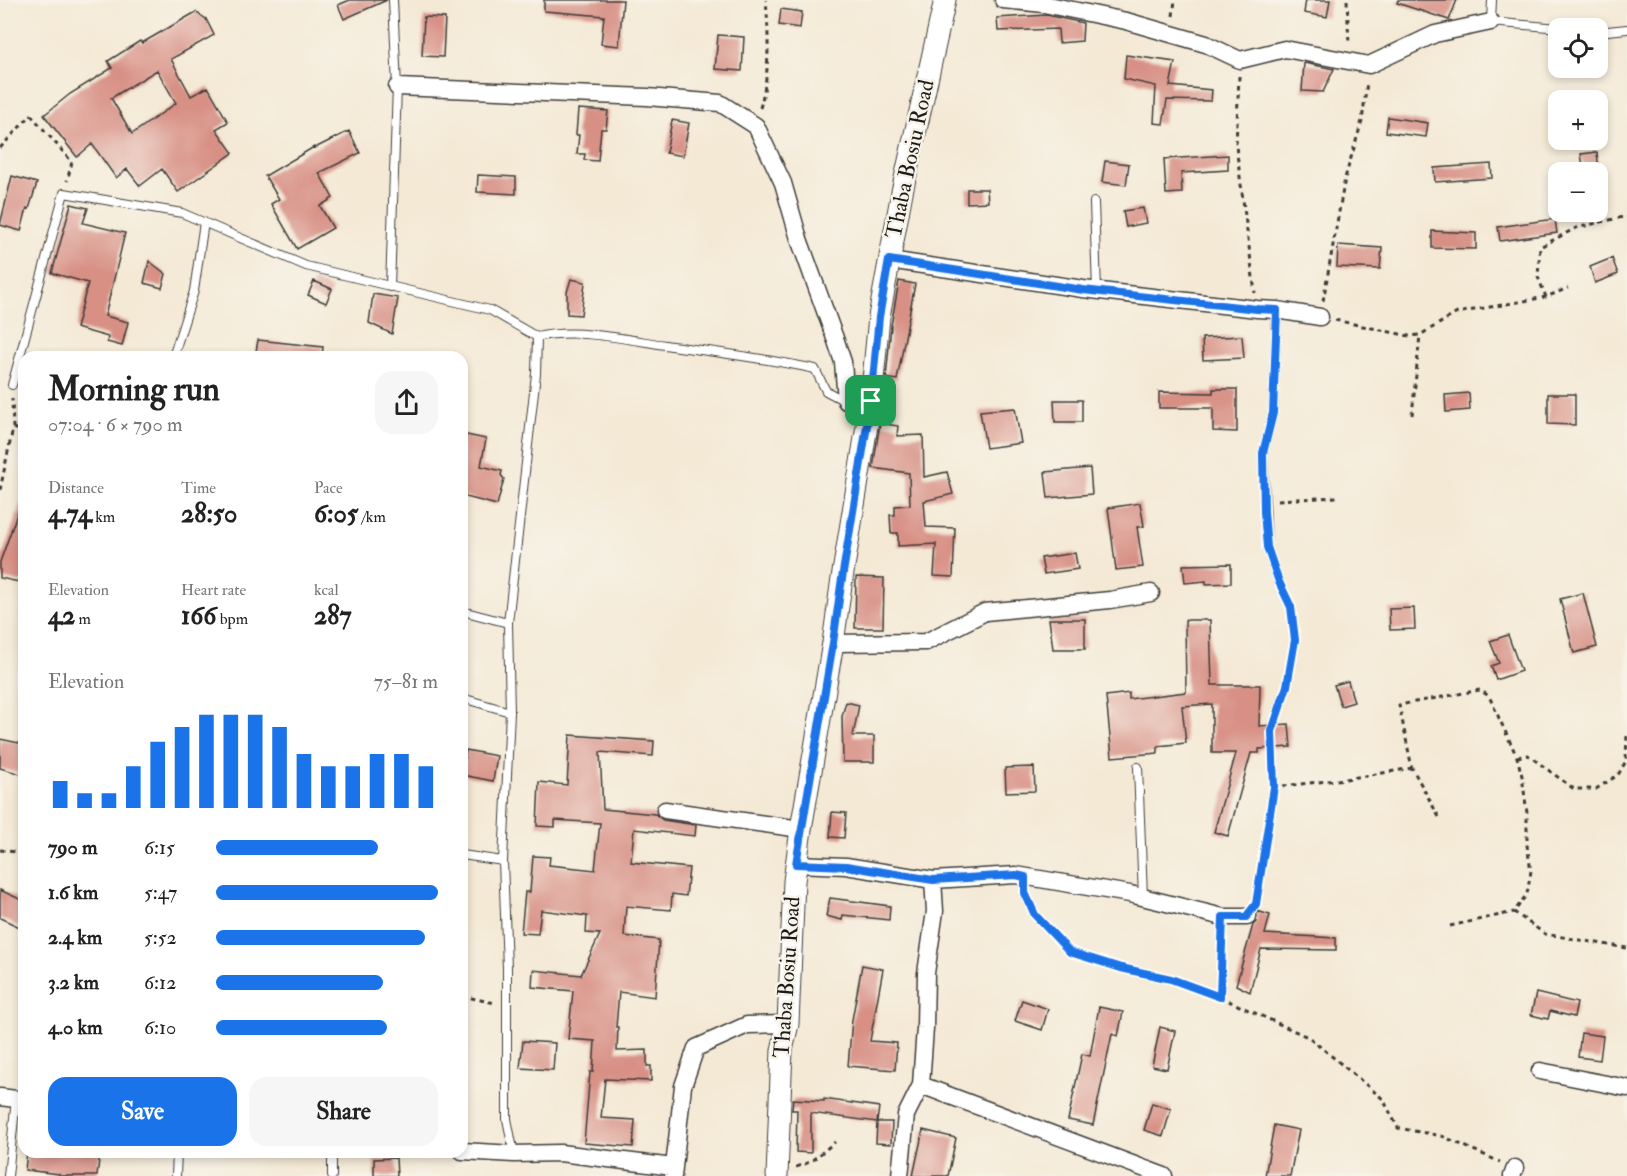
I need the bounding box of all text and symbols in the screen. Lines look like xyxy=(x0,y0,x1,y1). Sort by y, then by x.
map controls xyxy=(1548,18,1608,222)
button: locate xyxy=(1548,18,1608,78)
street label: Thaba Bosiu Road xyxy=(879,77,941,241)
button: + xyxy=(1548,90,1608,150)
button: − xyxy=(1548,162,1608,222)
text: Morning run xyxy=(48,369,220,410)
button: share xyxy=(375,371,438,434)
pin xyxy=(845,375,896,426)
icon: arrive xyxy=(854,384,887,417)
text: 07:04 · 6 × 790 m xyxy=(48,412,182,437)
text: Distance xyxy=(48,478,104,498)
text: Time xyxy=(181,478,216,498)
text: Pace xyxy=(314,478,343,498)
text: 4.74 xyxy=(48,498,92,530)
text: 28:50 xyxy=(181,498,237,530)
text: 6:05 xyxy=(314,498,358,530)
text: km xyxy=(92,507,115,527)
text: /km xyxy=(358,507,386,527)
text: Elevation xyxy=(48,580,109,600)
text: Heart rate xyxy=(181,580,246,600)
text: kcal xyxy=(314,580,339,600)
text: 42 xyxy=(48,600,75,632)
text: 166 xyxy=(181,600,216,632)
text: 287 xyxy=(314,600,351,632)
text: m xyxy=(75,609,91,629)
text: bpm xyxy=(216,609,248,629)
text: Elevation xyxy=(48,669,124,694)
text: 75–81 m xyxy=(374,669,438,694)
text: 790 m xyxy=(48,835,97,860)
text: 6:15 xyxy=(144,835,175,860)
text: 1.6 km xyxy=(48,880,98,905)
text: 5:47 xyxy=(144,880,177,905)
street label: Thaba Bosiu Road xyxy=(767,895,807,1059)
text: 2.4 km xyxy=(48,925,102,950)
text: 5:52 xyxy=(144,925,177,950)
text: 3.2 km xyxy=(48,970,99,995)
text: 6:12 xyxy=(144,970,176,995)
text: 4.0 km xyxy=(48,1015,103,1040)
text: 6:10 xyxy=(144,1015,176,1040)
button: Save xyxy=(48,1077,237,1146)
button: Share xyxy=(249,1077,438,1146)

